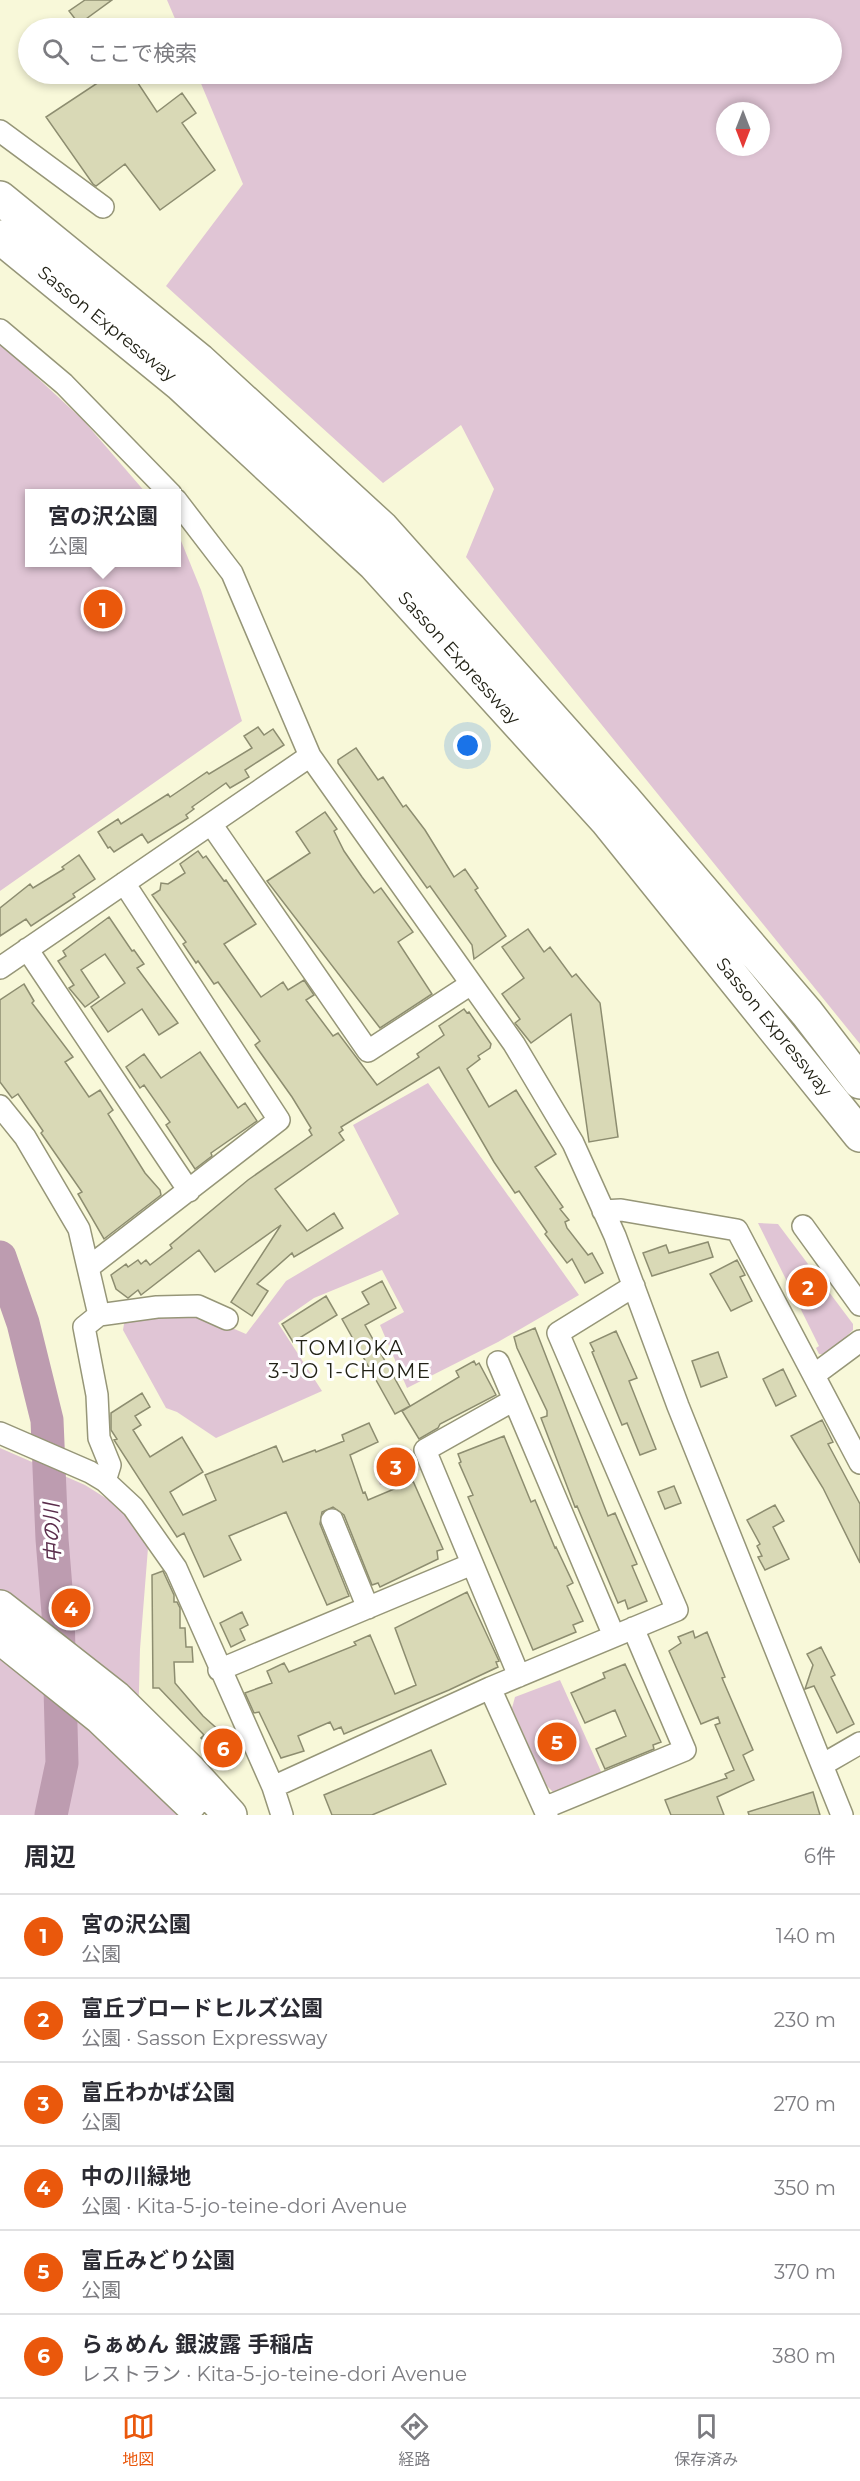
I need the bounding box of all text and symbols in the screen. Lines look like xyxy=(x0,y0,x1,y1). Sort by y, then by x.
search box xyxy=(18,18,842,84)
icon: search xyxy=(39,35,72,68)
text: ここで検索 xyxy=(87,40,197,67)
north arrow xyxy=(716,102,770,156)
street label: Sasson Expressway xyxy=(33,261,181,387)
popup xyxy=(25,489,181,567)
text: 宮の沢公園 xyxy=(48,503,158,530)
text: 公園 xyxy=(48,534,88,558)
pin: 1 xyxy=(84,586,122,632)
street label: Sasson Expressway xyxy=(393,587,525,729)
your location xyxy=(453,731,482,760)
street label: Sasson Expressway xyxy=(711,953,837,1101)
pin: 2 xyxy=(788,1264,828,1310)
district label: TOMIOKA 3-JO 1-CHOME xyxy=(268,1336,432,1383)
pin: 3 xyxy=(376,1444,416,1490)
water label: 中の川 xyxy=(39,1501,65,1563)
pin: 4 xyxy=(52,1586,90,1630)
pin: 5 xyxy=(538,1720,576,1764)
pin: 6 xyxy=(204,1726,242,1770)
text: 周辺 xyxy=(24,1841,76,1873)
text: 6件 xyxy=(804,1844,836,1868)
text: 宮の沢公園 xyxy=(81,1911,191,1938)
text: 1 xyxy=(40,1924,47,1948)
text: 140 m xyxy=(776,1924,836,1948)
text: 公園 xyxy=(81,1942,121,1966)
text: 富丘ブロードヒルズ公園 xyxy=(81,1995,323,2022)
text: 2 xyxy=(38,2008,49,2032)
text: 230 m xyxy=(774,2008,836,2032)
text: 公園 · Sasson Expressway xyxy=(81,2026,327,2050)
text: 富丘わかば公園 xyxy=(81,2079,235,2106)
text: 3 xyxy=(38,2092,49,2116)
text: 270 m xyxy=(774,2092,836,2116)
text: 公園 xyxy=(81,2110,121,2134)
text: 中の川緑地 xyxy=(81,2163,191,2190)
text: 4 xyxy=(37,2176,50,2200)
text: 350 m xyxy=(774,2176,836,2200)
text: 公園 · Kita-5-jo-teine-dori Avenue xyxy=(81,2194,407,2218)
text: 富丘みどり公園 xyxy=(81,2247,235,2274)
text: 5 xyxy=(38,2260,49,2284)
text: 370 m xyxy=(774,2260,836,2284)
text: 公園 xyxy=(81,2278,121,2302)
text: らぁめん 銀波露 手稲店 xyxy=(81,2331,313,2358)
text: 6 xyxy=(37,2344,50,2368)
text: 380 m xyxy=(772,2344,836,2368)
text: レストラン · Kita-5-jo-teine-dori Avenue xyxy=(81,2362,467,2386)
tab: 地図 xyxy=(122,2410,155,2470)
tab: 経路 xyxy=(398,2410,431,2470)
tab: 保存済み xyxy=(674,2410,738,2470)

